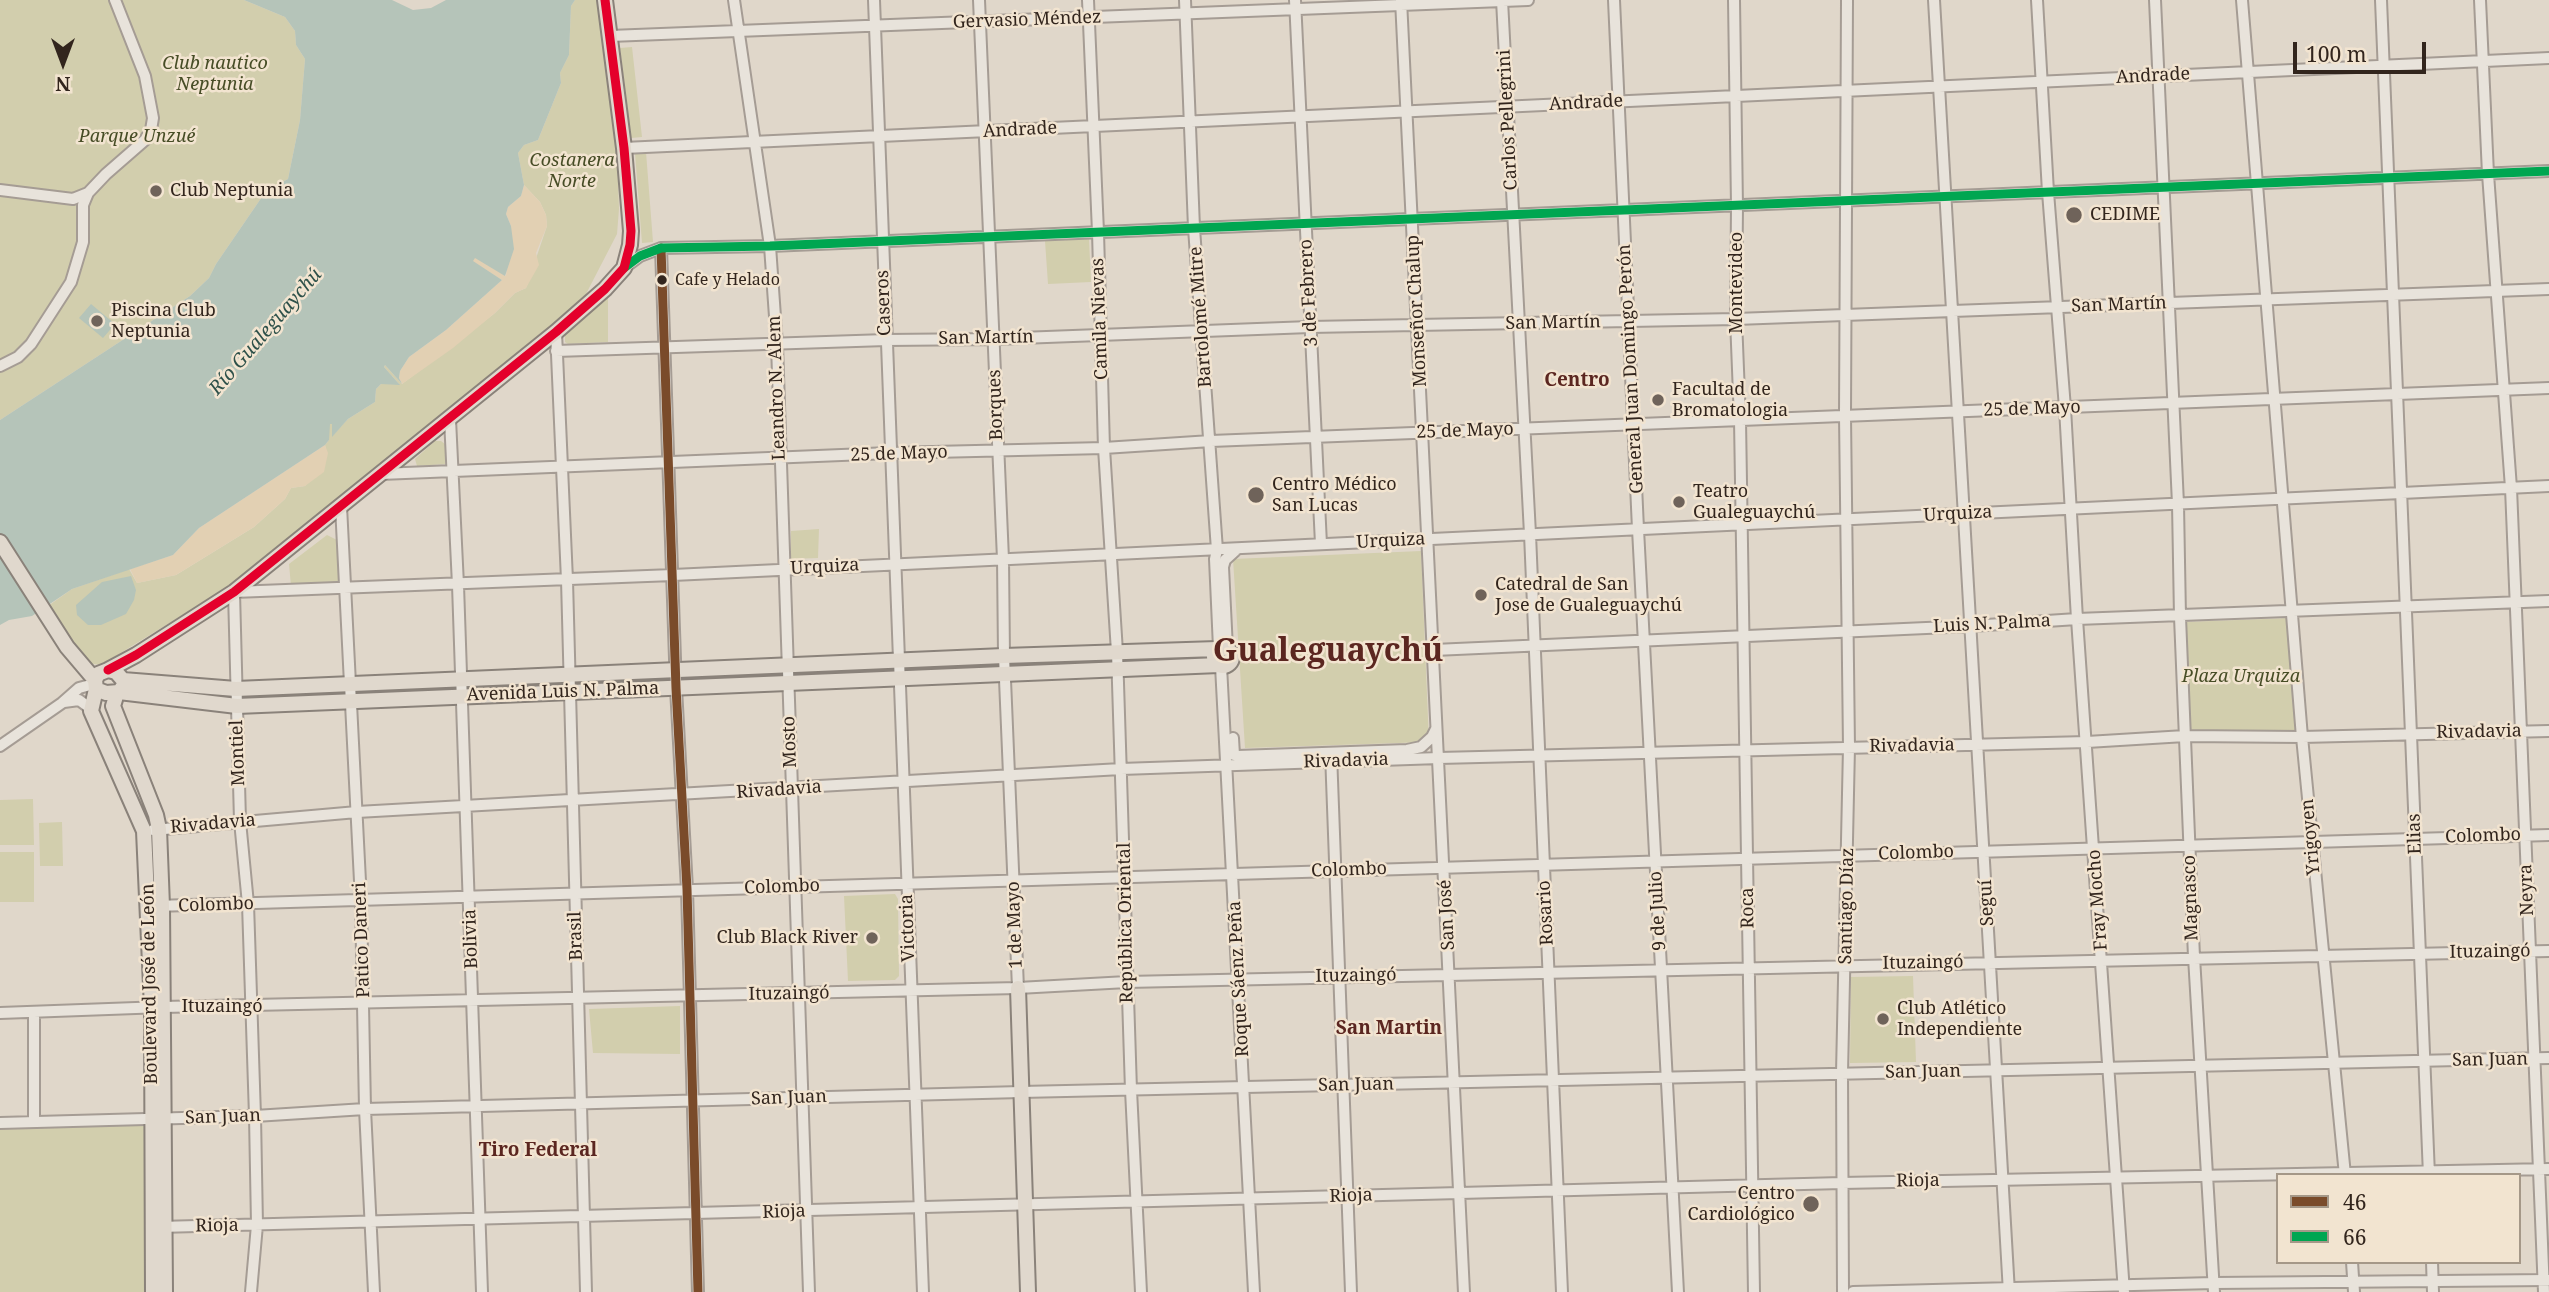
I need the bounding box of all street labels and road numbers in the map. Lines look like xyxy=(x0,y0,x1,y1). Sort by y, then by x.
street label: Gervasio Méndez xyxy=(952,7,1102,33)
street label: Carlos Pellegrini xyxy=(1494,49,1522,191)
street label: Andrade xyxy=(2115,63,2191,89)
street label: Andrade xyxy=(1548,90,1624,116)
street label: Andrade xyxy=(982,117,1058,143)
street label: Montevideo xyxy=(1726,232,1748,334)
street label: Monseñor Chalup xyxy=(1402,234,1432,388)
street label: 3 de Febrero xyxy=(1295,239,1323,347)
street label: General Juan Domingo Perón xyxy=(1614,244,1648,494)
street label: Bartolomé Mitre xyxy=(1185,246,1217,388)
street label: Camila Nievas xyxy=(1087,258,1113,380)
street label: Caseros xyxy=(872,270,896,336)
street label: San Martín xyxy=(2071,293,2167,317)
street label: San Martín xyxy=(1505,311,1601,335)
street label: Leandro N. Alem xyxy=(764,315,790,461)
street label: San Martín xyxy=(938,326,1034,350)
street label: Borques xyxy=(984,369,1008,441)
street label: 25 de Mayo xyxy=(1983,397,2081,421)
street label: 25 de Mayo xyxy=(1416,419,1514,443)
street label: 25 de Mayo xyxy=(850,442,948,466)
street label: Urquiza xyxy=(1923,501,1993,527)
street label: Urquiza xyxy=(1356,528,1426,554)
street label: Urquiza xyxy=(790,554,860,580)
street label: Luis N. Palma xyxy=(1933,610,2051,638)
street label: Avenida Luis N. Palma xyxy=(466,678,660,706)
street label: Mosto xyxy=(778,716,802,768)
street label: Montiel xyxy=(226,720,250,786)
street label: Rivadavia xyxy=(2436,720,2522,744)
street label: Rivadavia xyxy=(1869,734,1955,758)
street label: Rivadavia xyxy=(1303,749,1389,773)
street label: Rivadavia xyxy=(736,776,822,804)
street label: Yrigoyen xyxy=(2297,798,2325,876)
street label: Rivadavia xyxy=(169,810,257,838)
street label: Elias xyxy=(2403,813,2427,855)
street label: Colombo xyxy=(2445,824,2521,848)
street label: Colombo xyxy=(1878,841,1954,865)
street label: República Oriental xyxy=(1114,842,1138,1004)
street label: Santiago Díaz xyxy=(1835,847,1859,965)
street label: Fray Mocho xyxy=(2084,849,2112,951)
street label: Magnasco xyxy=(2179,855,2203,941)
street label: Colombo xyxy=(1311,858,1387,882)
street label: Neyra xyxy=(2515,864,2539,916)
street label: 9 de Julio xyxy=(1645,871,1671,951)
street label: Colombo xyxy=(744,875,820,899)
street label: San José xyxy=(1434,879,1460,951)
street label: Seguí xyxy=(1975,879,1999,927)
street label: Rosario xyxy=(1534,880,1558,946)
street label: 1 de Mayo xyxy=(1003,881,1027,969)
street label: Patico Daneri xyxy=(349,882,375,998)
street label: Boulevard José de León xyxy=(137,883,163,1085)
street label: Roca xyxy=(1737,887,1759,929)
street label: Colombo xyxy=(178,893,254,917)
street label: Victoria xyxy=(896,894,920,962)
street label: Roque Sáenz Peña xyxy=(1224,900,1254,1058)
street label: Bolivia xyxy=(459,909,483,969)
street label: Brasil xyxy=(564,911,588,961)
street label: Ituzaingó xyxy=(2449,940,2531,964)
street label: Ituzaingó xyxy=(1882,951,1964,975)
street label: Ituzaingó xyxy=(1315,964,1397,988)
street label: Ituzaingó xyxy=(748,982,830,1006)
street label: Ituzaingó xyxy=(181,996,263,1018)
street label: San Juan xyxy=(2452,1049,2528,1071)
street label: San Juan xyxy=(1885,1061,1961,1083)
street label: San Juan xyxy=(1318,1074,1394,1096)
street label: San Juan xyxy=(751,1086,827,1110)
street label: San Juan xyxy=(185,1105,261,1129)
street label: Rioja xyxy=(1896,1170,1940,1192)
street label: Rioja xyxy=(1329,1184,1373,1208)
street label: Rioja xyxy=(762,1200,806,1224)
street label: Rioja xyxy=(195,1215,239,1237)

